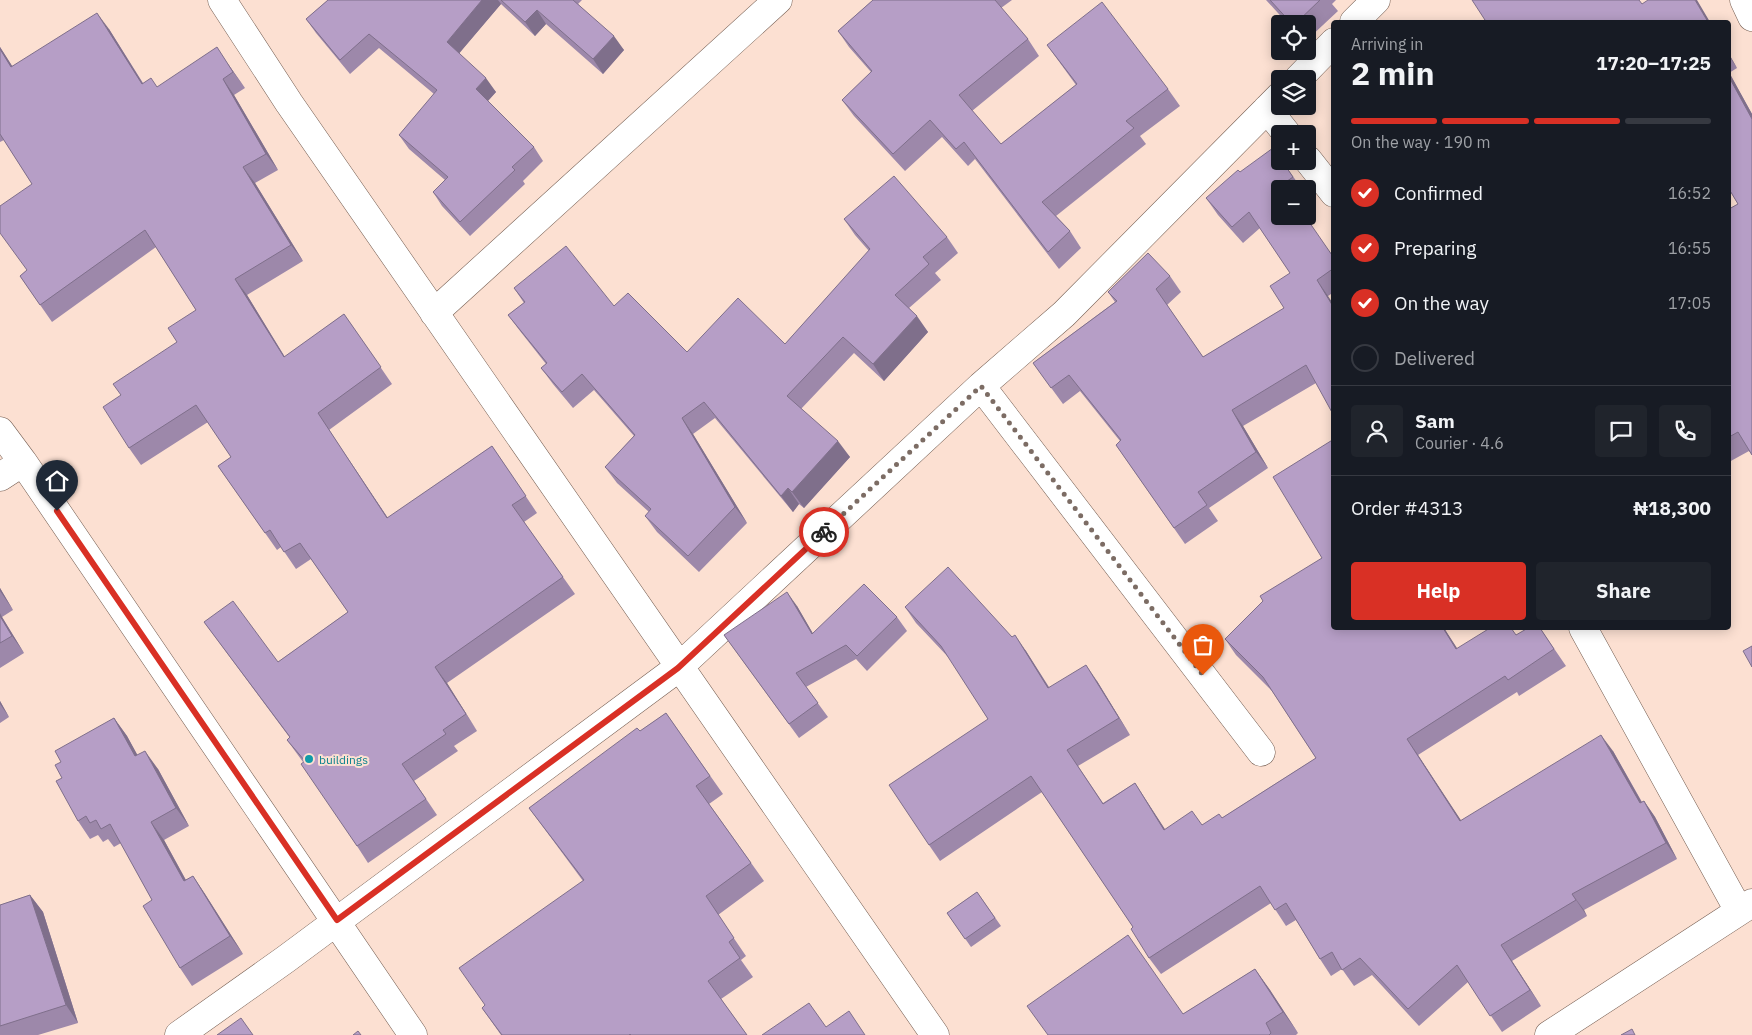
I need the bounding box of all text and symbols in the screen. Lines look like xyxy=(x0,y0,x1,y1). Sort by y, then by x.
map controls xyxy=(1271,15,1316,225)
button: locate xyxy=(1271,15,1316,60)
text: Arriving in xyxy=(1351,34,1423,54)
text: 17:20–17:25 xyxy=(1596,51,1711,75)
text: 2 min xyxy=(1351,52,1435,94)
button: layers xyxy=(1271,70,1316,115)
button: + xyxy=(1271,125,1316,170)
text: On the way · 190 m xyxy=(1351,132,1490,152)
icon: check xyxy=(1351,179,1379,207)
button: − xyxy=(1271,180,1316,225)
text: Confirmed xyxy=(1394,181,1483,205)
text: 16:52 xyxy=(1668,183,1711,203)
icon: check xyxy=(1351,234,1379,262)
text: Preparing xyxy=(1394,236,1476,260)
text: 16:55 xyxy=(1668,238,1711,258)
icon: check xyxy=(1351,289,1379,317)
text: On the way xyxy=(1394,291,1489,315)
text: 17:05 xyxy=(1668,293,1711,313)
text: Delivered xyxy=(1394,346,1475,370)
button: person xyxy=(1351,405,1403,457)
button: chat xyxy=(1595,405,1647,457)
button: phone xyxy=(1659,405,1711,457)
text: Sam xyxy=(1415,409,1455,433)
text: Courier · 4.6 xyxy=(1415,433,1504,453)
pin xyxy=(36,460,78,511)
icon: home xyxy=(43,467,71,495)
text: Order #4313 xyxy=(1351,496,1463,520)
text: ₦18,300 xyxy=(1633,496,1711,520)
courier xyxy=(799,507,849,557)
icon: bike xyxy=(810,518,838,546)
button: Help xyxy=(1351,562,1526,620)
button: Share xyxy=(1536,562,1711,620)
pin xyxy=(1182,624,1224,675)
icon: bag xyxy=(1189,631,1217,659)
place label: buildings xyxy=(319,752,368,767)
marker: buildings xyxy=(303,753,315,765)

